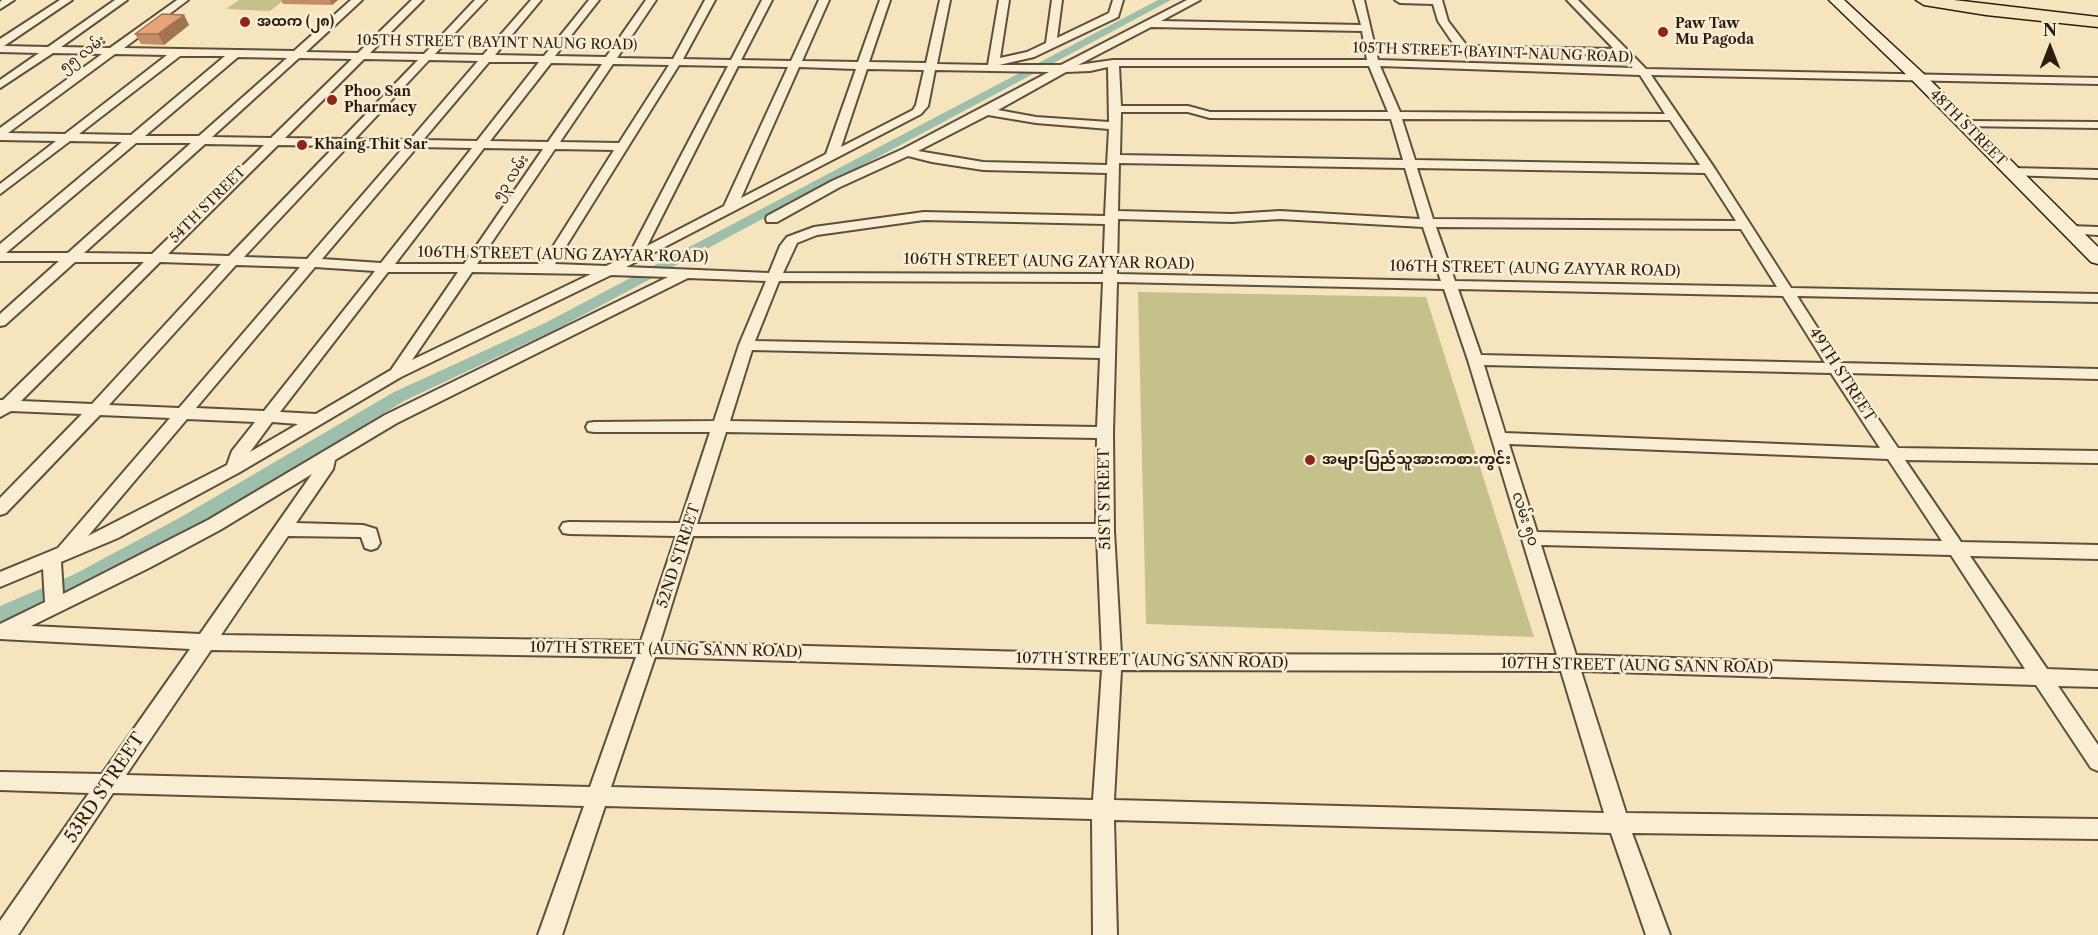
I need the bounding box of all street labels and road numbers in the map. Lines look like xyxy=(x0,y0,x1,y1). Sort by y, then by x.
street label: ၅၅ လမ်း xyxy=(57,32,109,76)
street label: 105TH STREET (BAYINT NAUNG ROAD) xyxy=(357,32,637,54)
street label: 105TH STREET (BAYINT NAUNG ROAD) xyxy=(1352,40,1634,66)
street label: 48TH STREET xyxy=(1926,86,2010,170)
street label: ၅၃ လမ်း xyxy=(490,152,532,204)
street label: 54TH STREET xyxy=(166,163,250,247)
street label: 106TH STREET (AUNG ZAYYAR ROAD) xyxy=(417,243,709,267)
street label: 106TH STREET (AUNG ZAYYAR ROAD) xyxy=(903,250,1195,274)
street label: 106TH STREET (AUNG ZAYYAR ROAD) xyxy=(1389,257,1681,281)
street label: 49TH STREET xyxy=(1805,325,1879,425)
street label: 51ST STREET xyxy=(1095,448,1115,550)
street label: လမ်း ၅၀ xyxy=(1508,490,1542,548)
street label: 52ND STREET xyxy=(654,502,704,610)
street label: 107TH STREET (AUNG SANN ROAD) xyxy=(530,639,802,661)
street label: 107TH STREET (AUNG SANN ROAD) xyxy=(1016,650,1288,672)
street label: 107TH STREET (AUNG SANN ROAD) xyxy=(1501,655,1773,677)
street label: 53RD STREET xyxy=(60,729,150,847)

